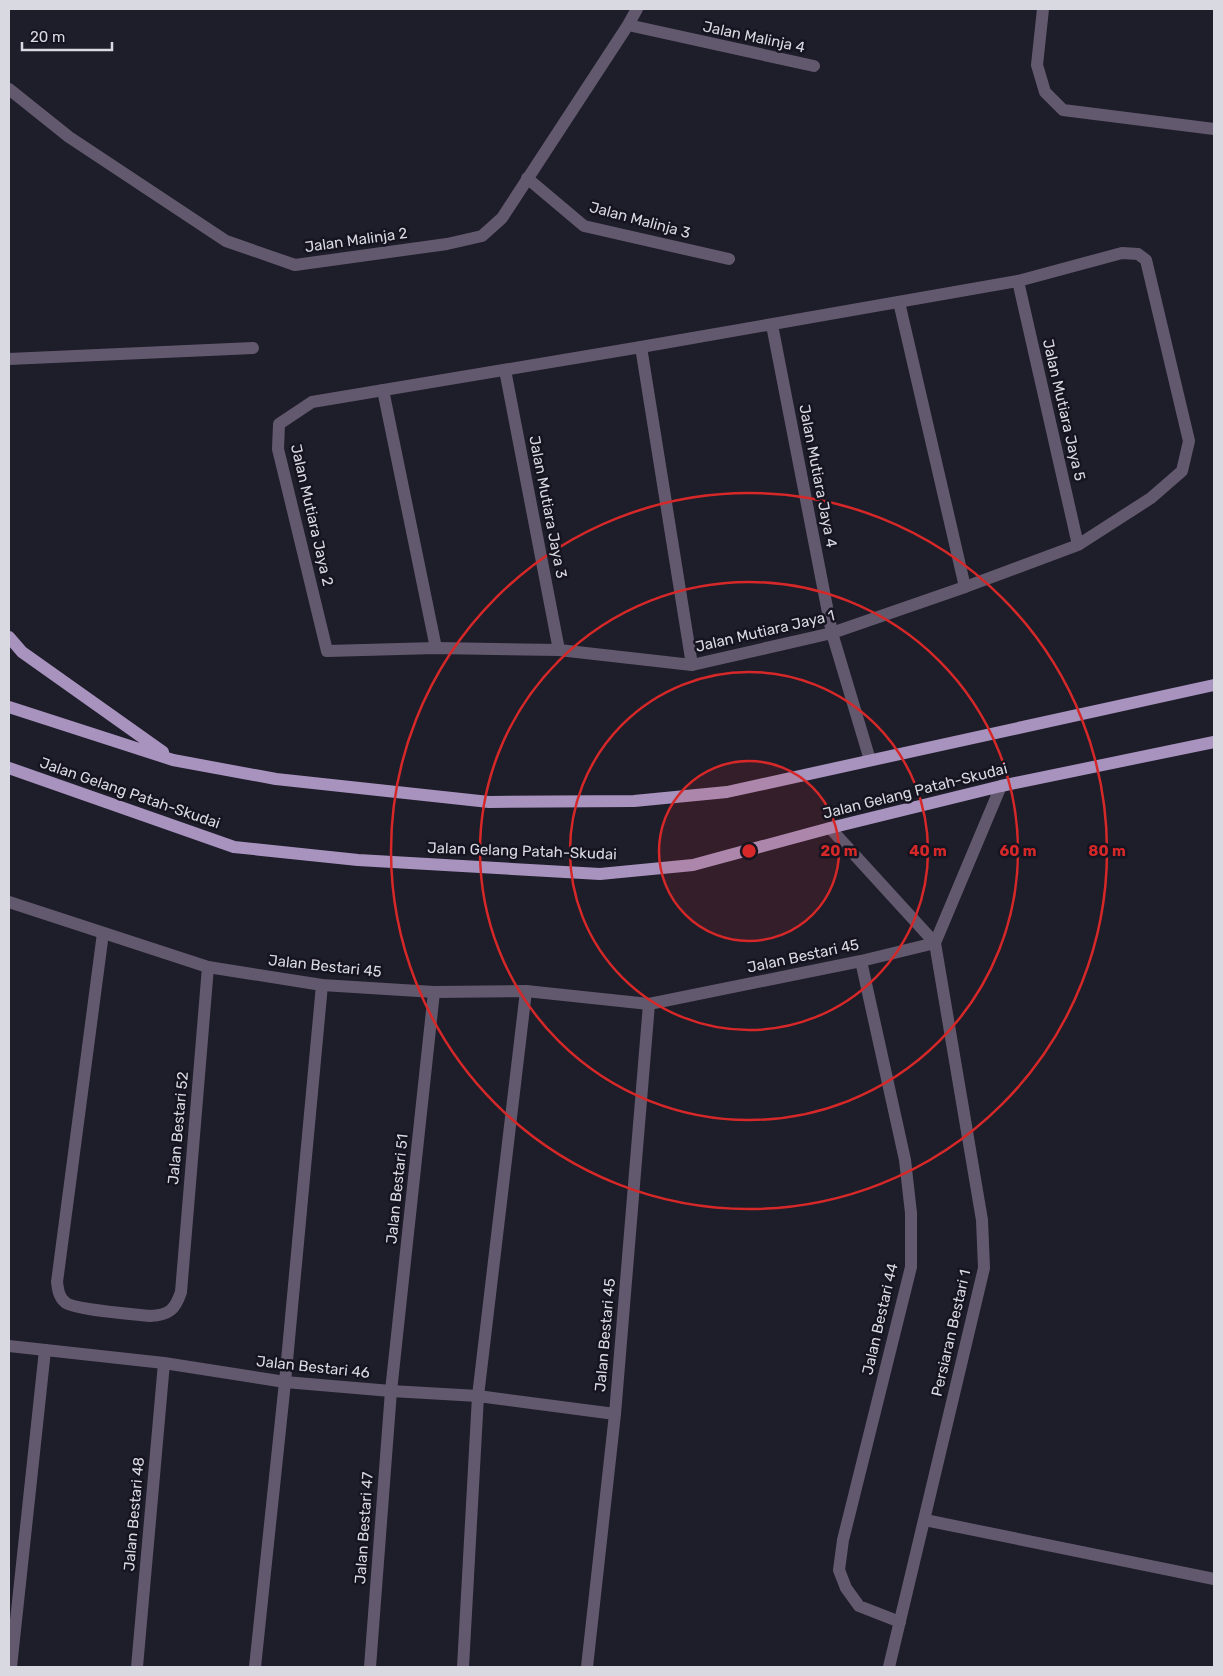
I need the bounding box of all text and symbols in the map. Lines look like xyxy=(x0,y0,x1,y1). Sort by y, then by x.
street label: Jalan Malinja 4 xyxy=(701,17,807,57)
scale bar xyxy=(22,20,112,52)
text: 20 m xyxy=(30,28,65,46)
street label: Jalan Malinja 3 xyxy=(588,198,692,242)
street label: Jalan Malinja 2 xyxy=(303,224,409,256)
street label: Jalan Mutiara Jaya 5 xyxy=(1039,337,1089,483)
street label: Jalan Mutiara Jaya 4 xyxy=(795,403,841,549)
street label: Jalan Mutiara Jaya 3 xyxy=(525,434,571,580)
street label: Jalan Mutiara Jaya 2 xyxy=(287,442,337,588)
street label: Jalan Mutiara Jaya 1 xyxy=(694,606,836,656)
street label: Jalan Gelang Patah-Skudai xyxy=(37,754,223,832)
street label: Jalan Gelang Patah-Skudai xyxy=(821,759,1009,823)
street label: Jalan Gelang Patah-Skudai xyxy=(427,839,617,863)
centre of rings xyxy=(740,842,758,860)
text: 20 m xyxy=(821,842,857,860)
text: 40 m xyxy=(909,842,947,860)
text: 60 m xyxy=(1000,842,1036,860)
text: 80 m xyxy=(1088,842,1126,860)
street label: Jalan Bestari 45 xyxy=(745,935,861,977)
street label: Jalan Bestari 45 xyxy=(267,951,383,981)
street label: Jalan Bestari 52 xyxy=(164,1071,192,1185)
street label: Jalan Bestari 51 xyxy=(382,1133,412,1245)
street label: Jalan Bestari 44 xyxy=(858,1261,902,1377)
street label: Persiaran Bestari 1 xyxy=(928,1268,974,1398)
street label: Jalan Bestari 45 xyxy=(591,1277,619,1392)
street label: Jalan Bestari 46 xyxy=(255,1352,371,1382)
street label: Jalan Bestari 48 xyxy=(120,1456,148,1572)
street label: Jalan Bestari 47 xyxy=(351,1471,377,1585)

